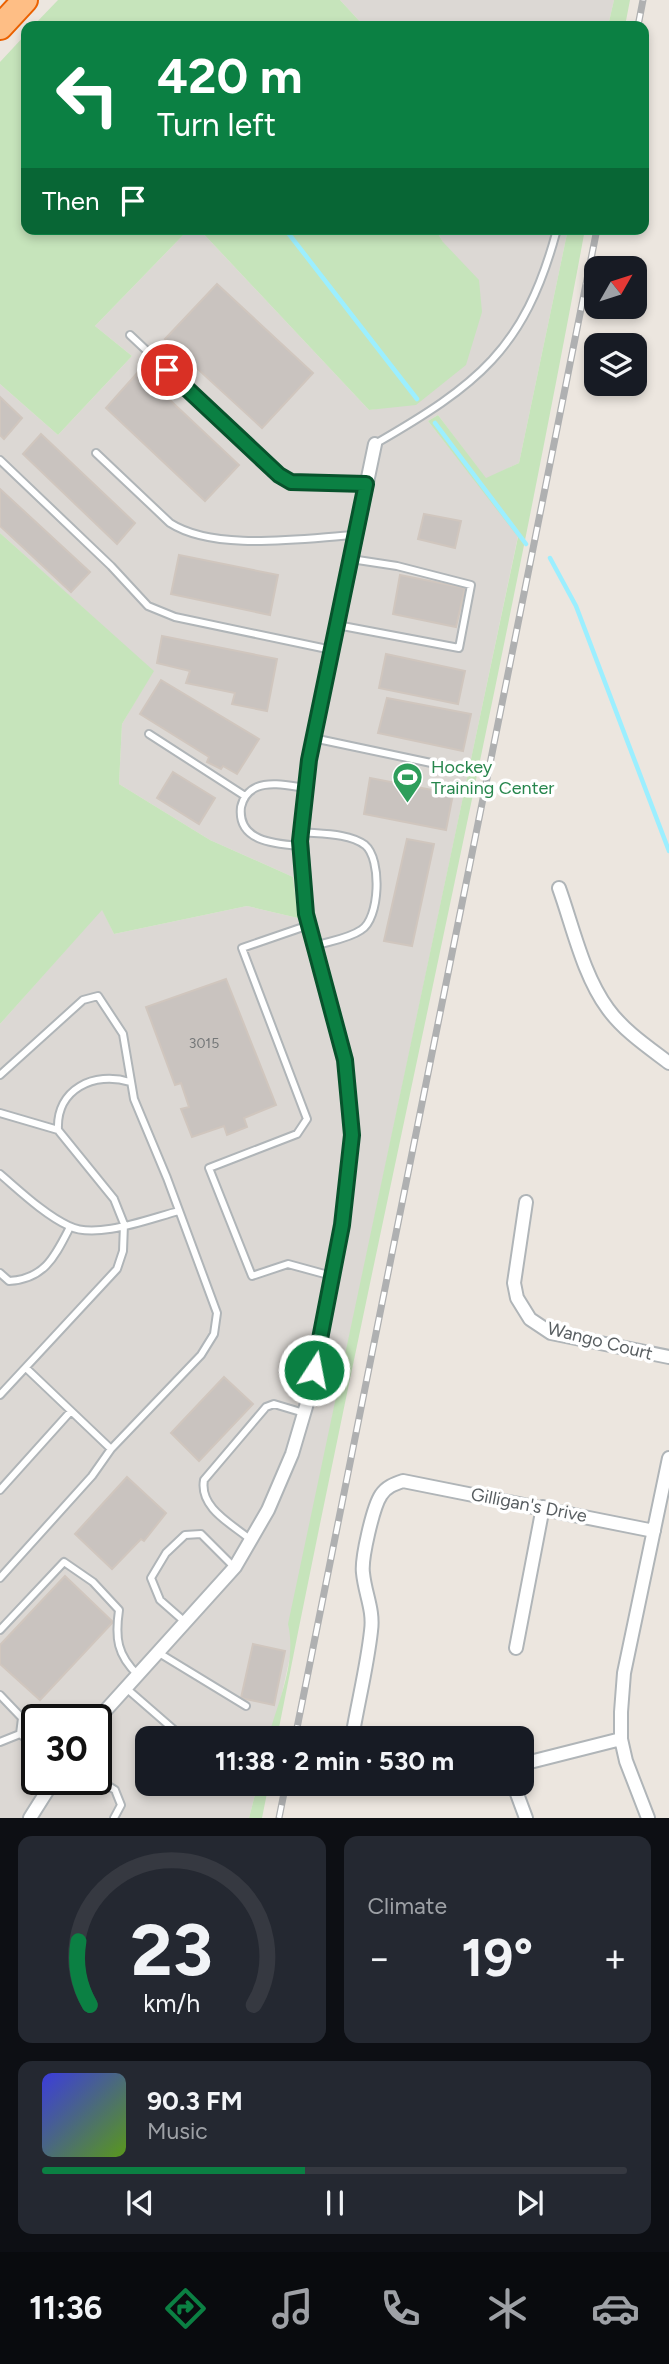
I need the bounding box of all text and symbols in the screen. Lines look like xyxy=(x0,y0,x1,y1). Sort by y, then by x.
text: 420 m xyxy=(157,46,303,105)
icon: left xyxy=(42,49,133,140)
text: Turn left xyxy=(157,106,276,144)
icon: arrive xyxy=(114,182,152,220)
text: Then xyxy=(42,185,100,217)
north arrow xyxy=(584,256,648,318)
map controls xyxy=(584,256,647,396)
button: layers xyxy=(584,333,647,396)
pin xyxy=(137,340,197,400)
icon: arrive xyxy=(148,351,186,389)
place label: Hockey Training Center xyxy=(431,756,554,799)
sports icon: Hockey Training Center xyxy=(391,760,425,804)
house number: 3015 xyxy=(189,1035,219,1052)
street label: Wango Court xyxy=(545,1317,655,1365)
position arrow xyxy=(277,1333,351,1407)
street label: Gilligan's Drive xyxy=(469,1483,589,1527)
speed limit sign: 30 xyxy=(21,1704,112,1795)
text: 11:38 · 2 min · 530 m xyxy=(215,1745,454,1777)
text: Climate xyxy=(368,1892,447,1920)
text: 23 xyxy=(130,1907,213,1994)
text: 19° xyxy=(461,1927,533,1989)
text: − xyxy=(368,1935,391,1981)
text: + xyxy=(603,1935,627,1981)
text: km/h xyxy=(143,1988,200,2018)
text: 90.3 FM xyxy=(147,2085,243,2117)
text: Music xyxy=(147,2117,208,2145)
icon: previous xyxy=(121,2184,159,2222)
icon: pause xyxy=(316,2184,354,2222)
icon: next xyxy=(511,2184,549,2222)
icon: directions xyxy=(161,2284,210,2333)
icon: music xyxy=(268,2284,317,2333)
icon: phone xyxy=(376,2284,425,2333)
icon: climate xyxy=(483,2284,532,2333)
icon: car xyxy=(591,2284,640,2333)
text: 11:36 xyxy=(29,2289,102,2327)

